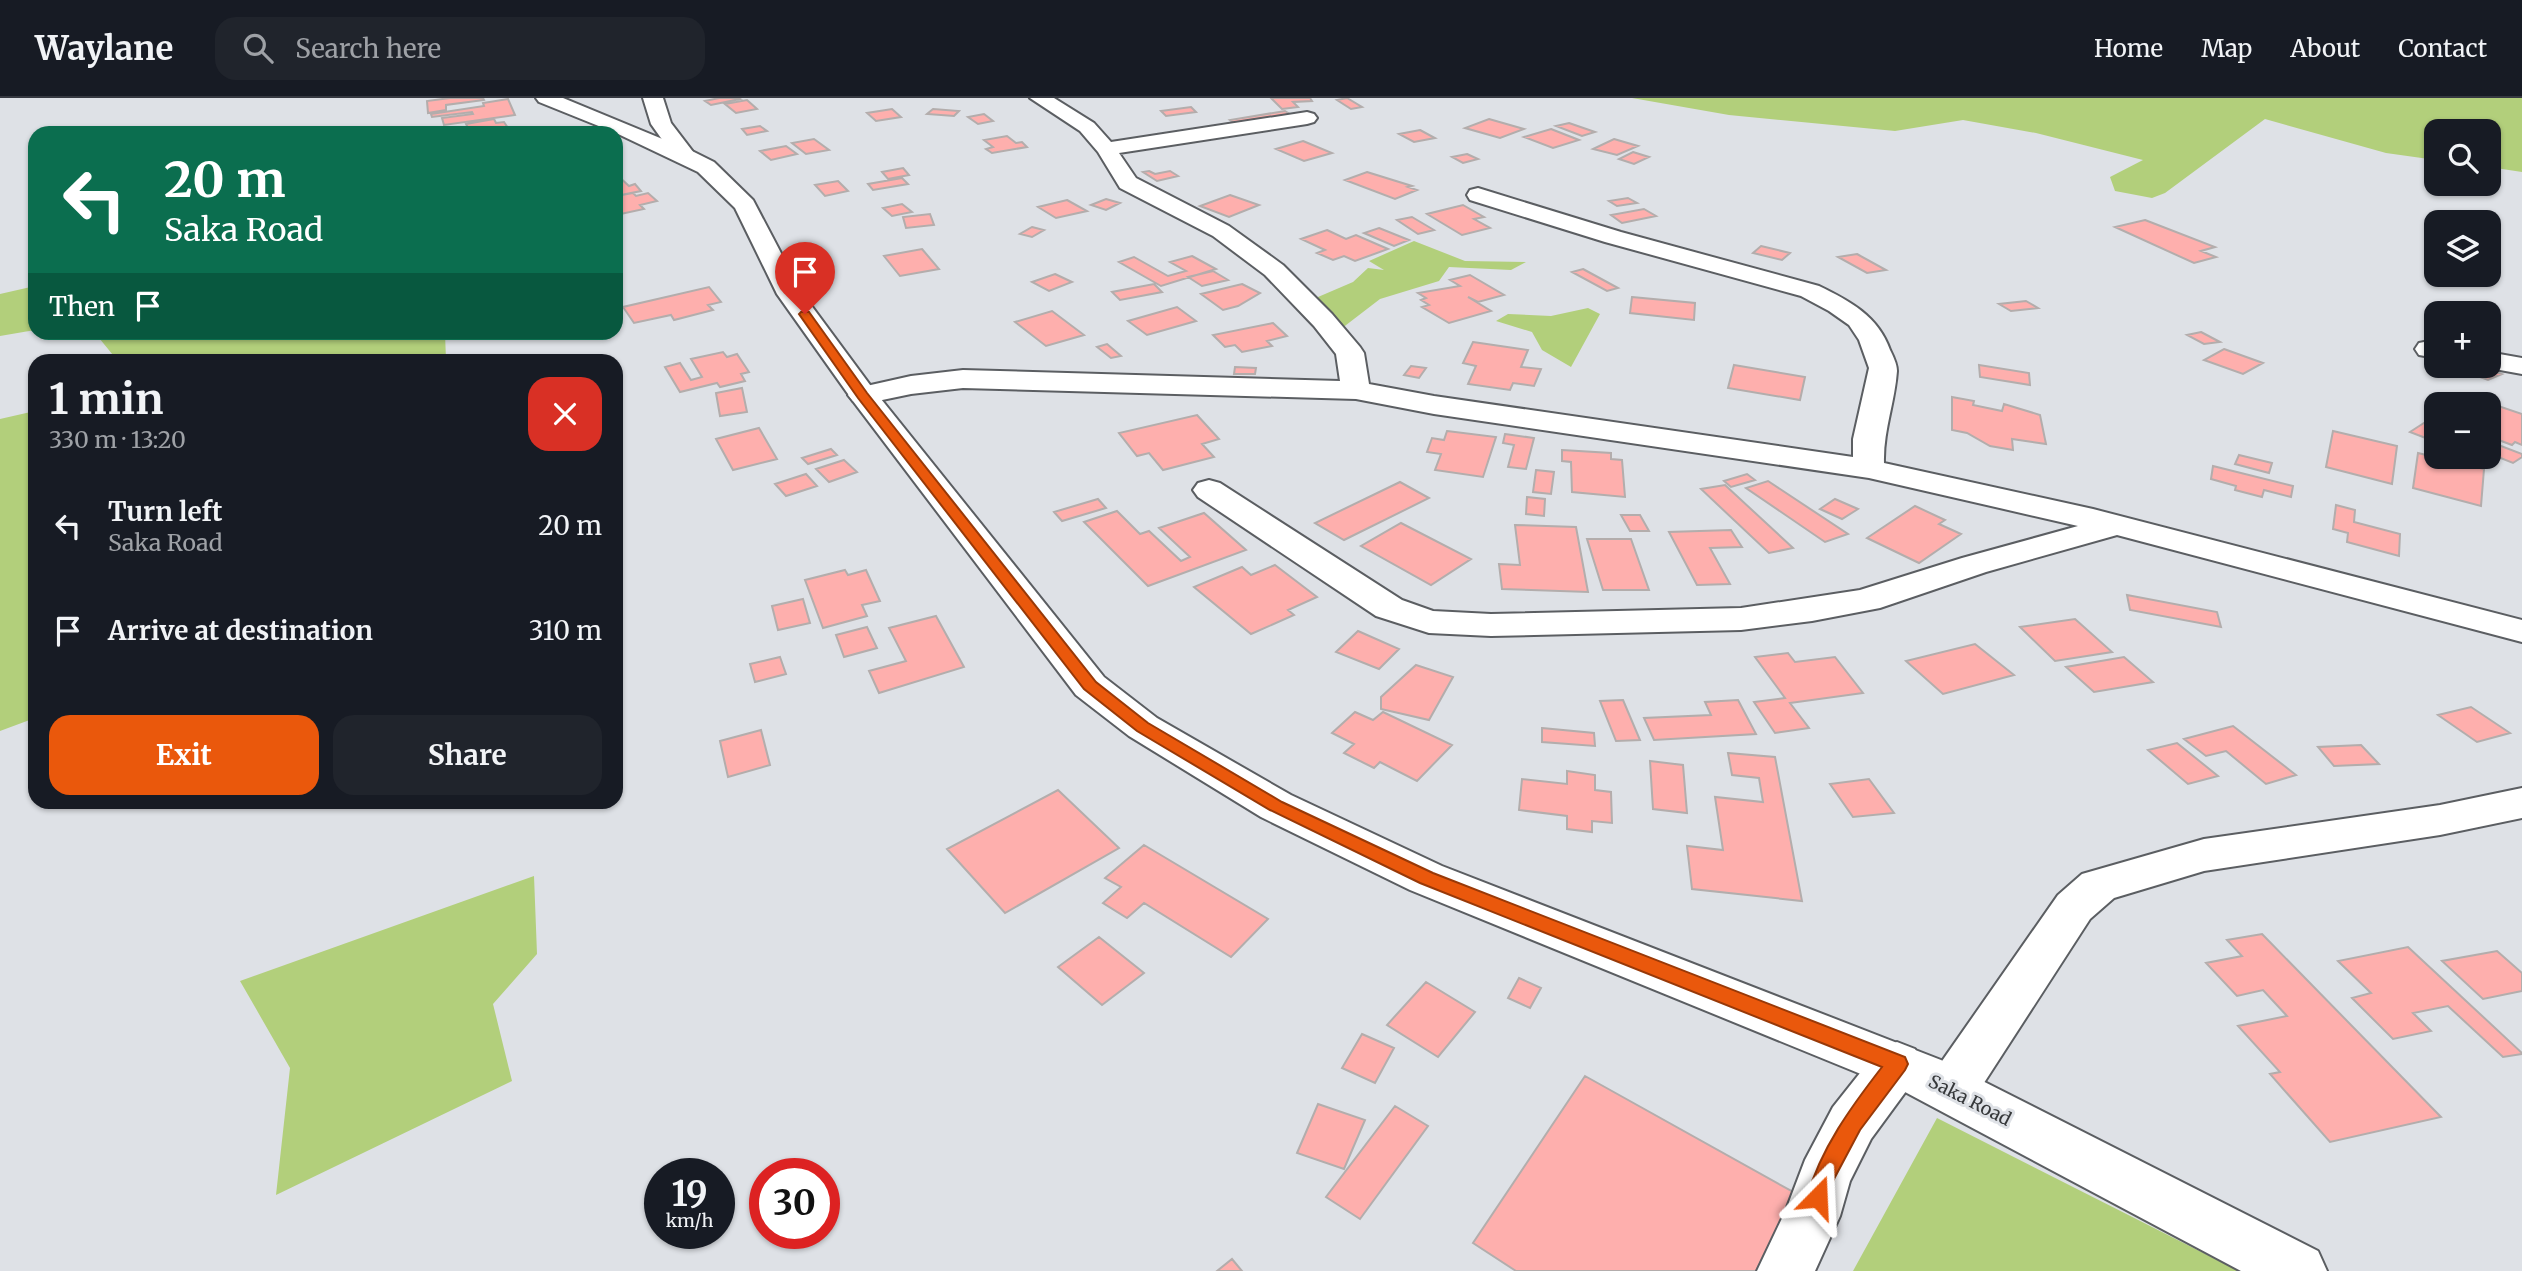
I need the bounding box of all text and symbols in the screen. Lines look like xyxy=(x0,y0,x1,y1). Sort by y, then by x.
search box xyxy=(215,17,705,80)
text: Waylane xyxy=(35,28,173,69)
icon: search xyxy=(239,29,277,67)
text: Search here xyxy=(295,32,441,65)
text: Home xyxy=(2094,33,2163,64)
text: Map xyxy=(2201,33,2252,64)
text: About xyxy=(2290,33,2360,64)
text: Contact xyxy=(2398,33,2487,64)
map controls xyxy=(2424,119,2501,469)
button: search xyxy=(2424,119,2501,196)
text: 20 m xyxy=(164,149,285,210)
icon: left xyxy=(49,154,140,245)
text: Saka Road xyxy=(164,210,323,250)
button: layers xyxy=(2424,210,2501,287)
pin xyxy=(775,242,835,314)
icon: arrive xyxy=(786,253,824,291)
icon: arrive xyxy=(129,287,167,325)
text: Then xyxy=(49,290,115,323)
button: + xyxy=(2424,301,2501,378)
text: 1 min xyxy=(49,373,163,425)
button: close xyxy=(528,377,602,451)
button: − xyxy=(2424,392,2501,469)
text: 330 m · 13:20 xyxy=(49,425,186,454)
text: Turn left xyxy=(108,495,222,528)
icon: left xyxy=(49,507,87,545)
text: 20 m xyxy=(538,509,602,542)
text: Saka Road xyxy=(108,528,223,557)
icon: arrive xyxy=(49,612,87,650)
text: Arrive at destination xyxy=(108,614,373,647)
text: 310 m xyxy=(529,614,602,647)
button: Exit xyxy=(49,715,319,795)
button: Share xyxy=(333,715,602,795)
street label: Saka Road xyxy=(1925,1069,2015,1131)
speed limit sign: 30 xyxy=(749,1158,840,1249)
position arrow xyxy=(1781,1160,1855,1234)
text: 19 xyxy=(671,1172,708,1216)
text: km/h xyxy=(666,1209,713,1232)

